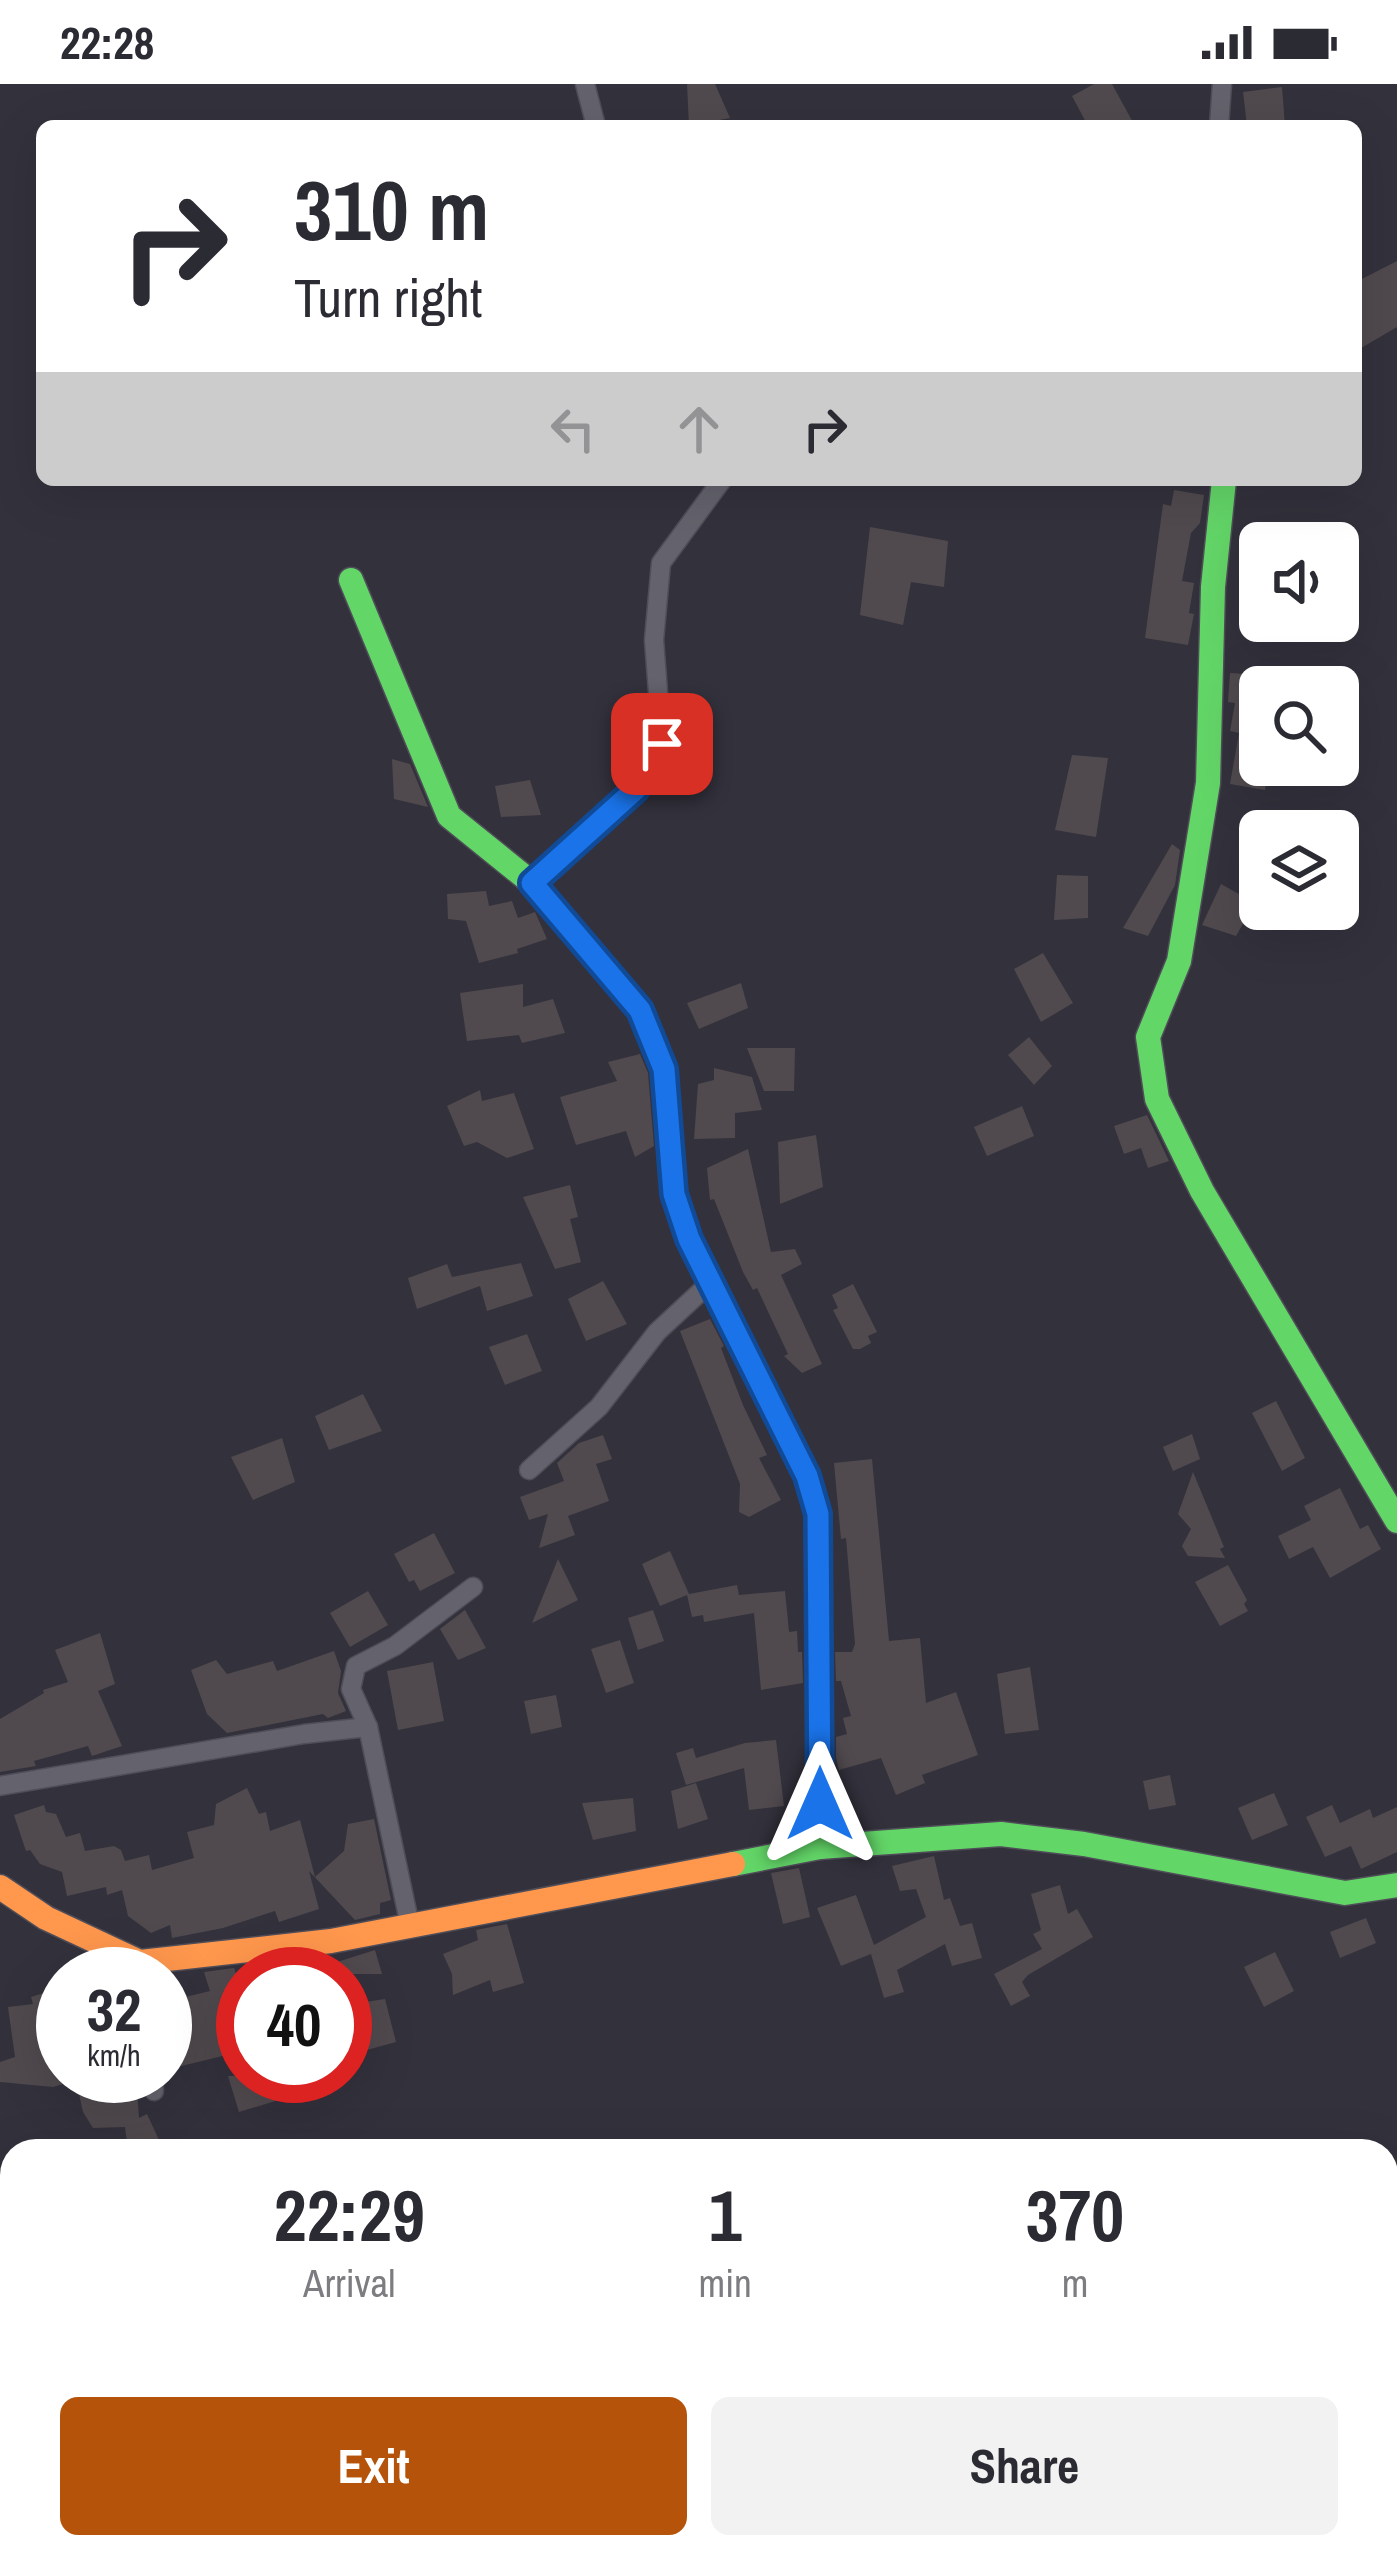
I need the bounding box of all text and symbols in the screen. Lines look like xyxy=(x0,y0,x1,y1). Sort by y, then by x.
text: 22:28 xyxy=(60,12,154,73)
text: 310 m xyxy=(294,153,489,266)
icon: right xyxy=(96,168,252,324)
text: Turn right xyxy=(294,261,482,334)
icon: left xyxy=(540,396,606,462)
icon: ahead xyxy=(666,396,732,462)
icon: right xyxy=(792,396,858,462)
map controls xyxy=(1239,522,1359,930)
button: sound xyxy=(1239,522,1359,642)
button: search xyxy=(1239,666,1359,786)
pin xyxy=(611,693,713,795)
icon: arrive xyxy=(629,711,695,777)
button: layers xyxy=(1239,810,1359,930)
position arrow xyxy=(757,1741,883,1867)
speed limit sign: 40 xyxy=(216,1947,372,2103)
text: 32 xyxy=(87,1969,141,2050)
text: km/h xyxy=(87,2035,141,2075)
text: 22:29 xyxy=(274,2166,425,2263)
text: 1 xyxy=(709,2166,742,2263)
text: 370 xyxy=(1026,2166,1124,2263)
text: Arrival xyxy=(303,2257,395,2309)
text: min xyxy=(699,2257,752,2309)
text: m xyxy=(1062,2257,1088,2309)
button: Exit xyxy=(60,2397,687,2535)
button: Share xyxy=(711,2397,1338,2535)

